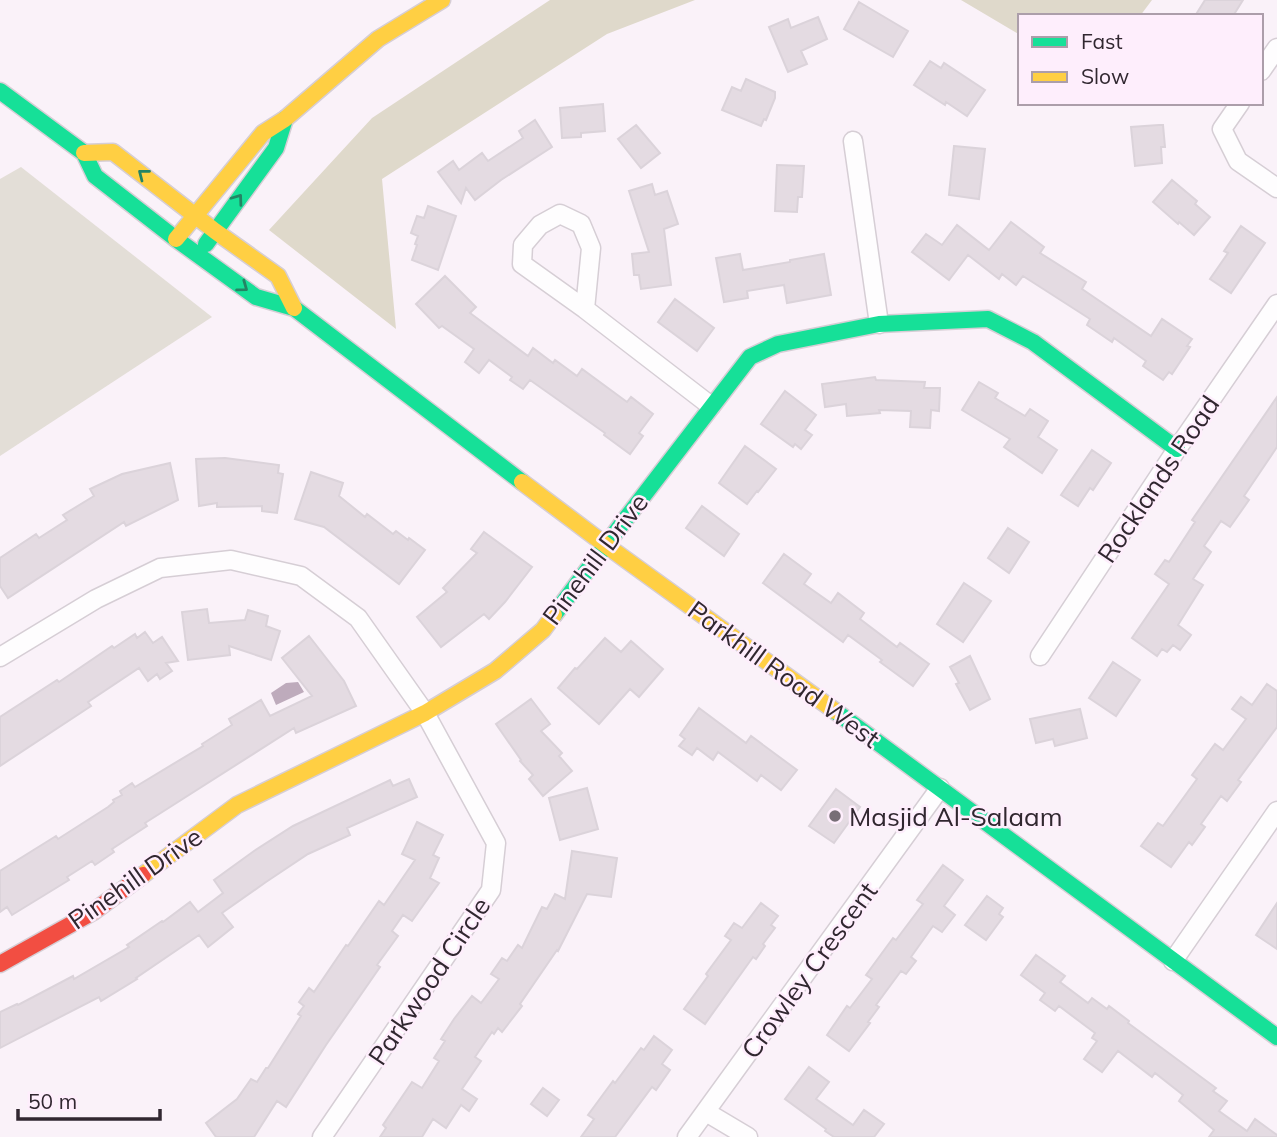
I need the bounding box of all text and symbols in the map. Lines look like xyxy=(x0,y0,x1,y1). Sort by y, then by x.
legend xyxy=(1018,14,1263,105)
text: Fast xyxy=(1081,28,1123,54)
text: Slow xyxy=(1081,63,1129,89)
one-way arrow xyxy=(138,170,150,183)
one-way arrow xyxy=(230,194,243,207)
one-way arrow xyxy=(235,279,248,291)
street label: Rocklands Road xyxy=(1090,389,1226,569)
street label: Pinehill Drive xyxy=(535,487,655,631)
street label: Parkhill Road West xyxy=(682,593,886,755)
place label: Masjid Al-Salaam xyxy=(849,800,1063,833)
marker: Masjid Al-Salaam xyxy=(827,808,843,824)
street label: Pinehill Drive xyxy=(62,820,208,936)
street label: Crowley Crescent xyxy=(734,875,884,1065)
street label: Parkwood Circle xyxy=(361,891,497,1071)
scale bar xyxy=(18,1078,159,1122)
text: 50 m xyxy=(28,1088,77,1114)

